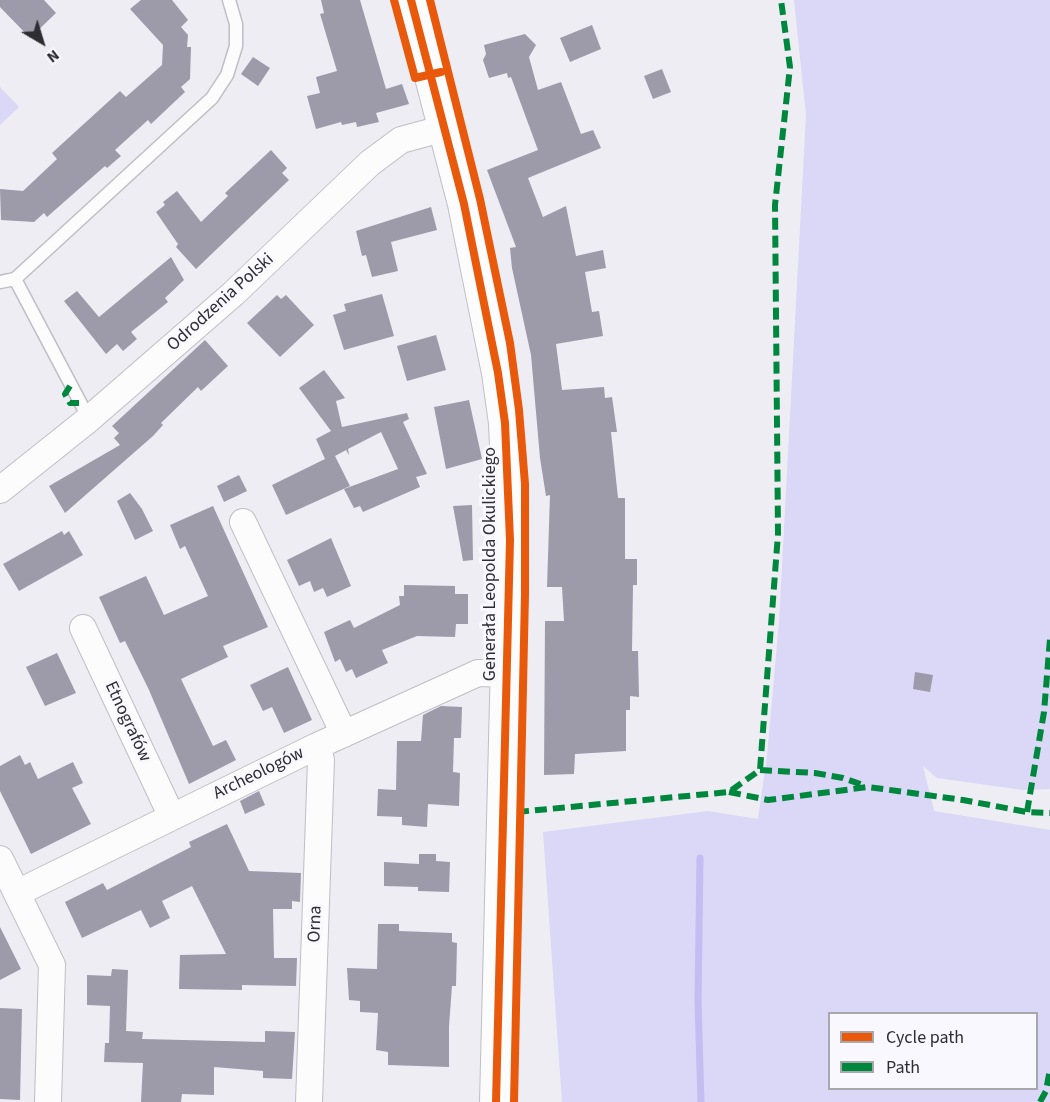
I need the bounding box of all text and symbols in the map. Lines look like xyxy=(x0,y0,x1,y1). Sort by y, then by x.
north arrow xyxy=(12,12,72,72)
text: N xyxy=(42,44,64,68)
street label: Odrodzenia Polski xyxy=(163,249,279,357)
street label: Generała Leopolda Okulickiego xyxy=(480,447,502,681)
street label: Etnografów xyxy=(99,678,155,766)
street label: Archeologów xyxy=(210,743,308,805)
street label: Orna xyxy=(305,905,327,943)
legend xyxy=(828,1012,1038,1090)
text: Cycle path xyxy=(886,1025,964,1050)
text: Path xyxy=(886,1055,920,1080)

